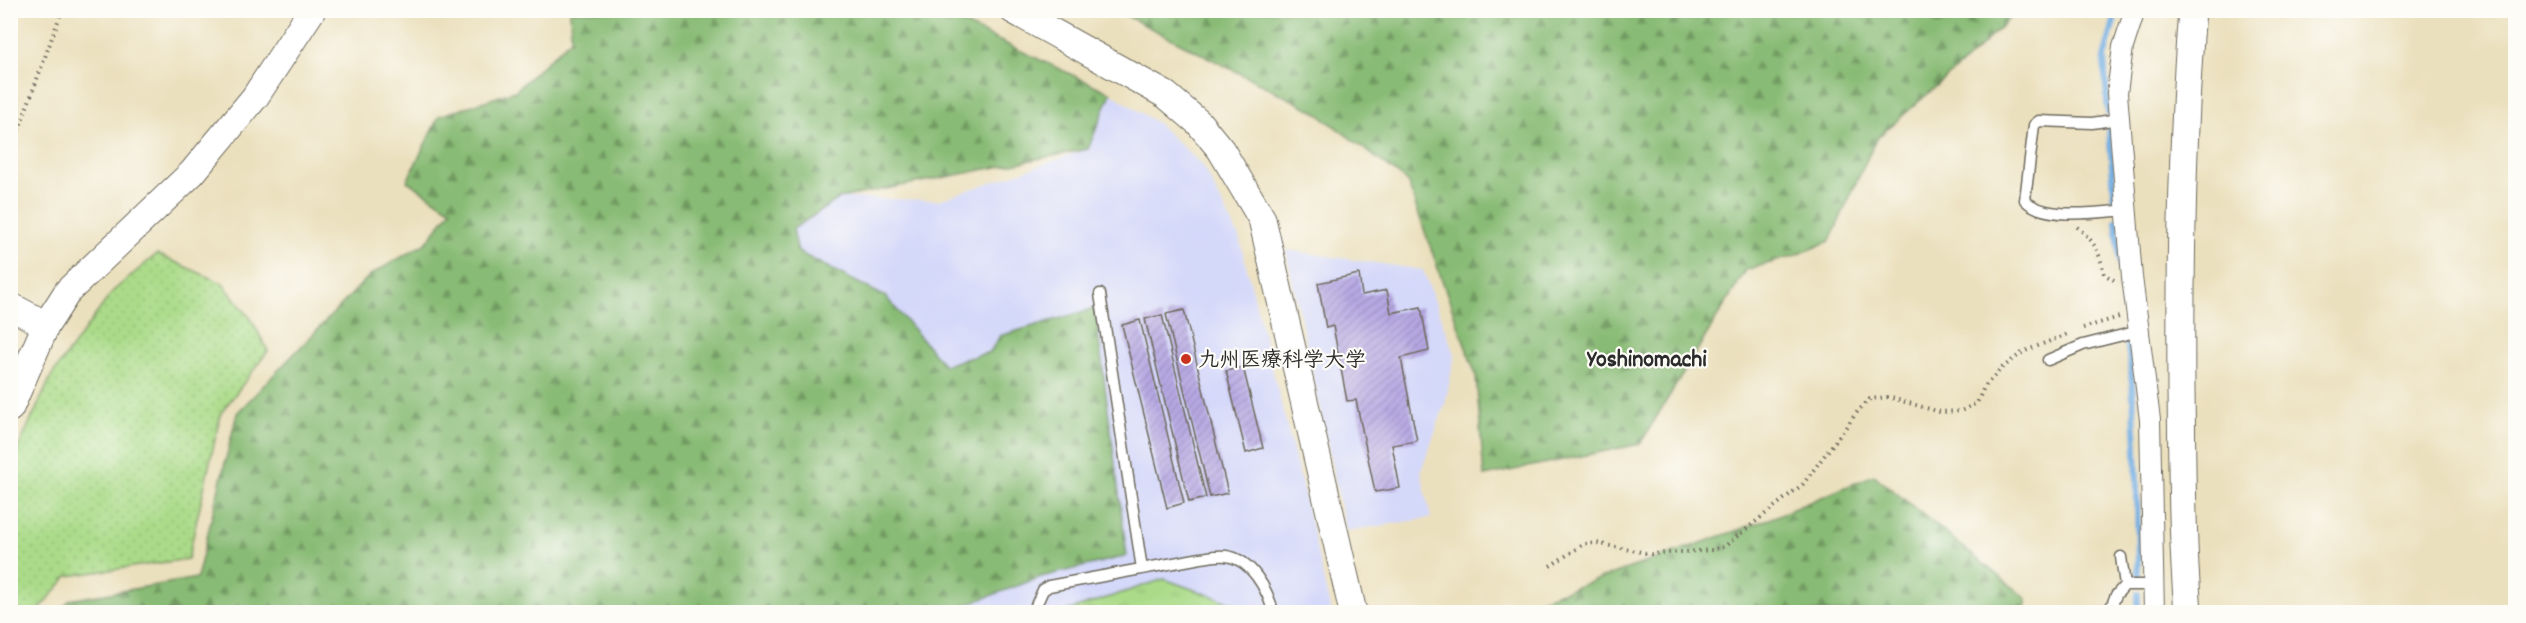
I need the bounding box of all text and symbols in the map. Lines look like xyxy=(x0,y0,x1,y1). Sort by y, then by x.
district label: Yoshinomachi xyxy=(1586,344,1707,378)
place label: 九州医療科学大学 xyxy=(1198,347,1366,377)
marker: 九州医療科学大学 xyxy=(1179,352,1193,366)

